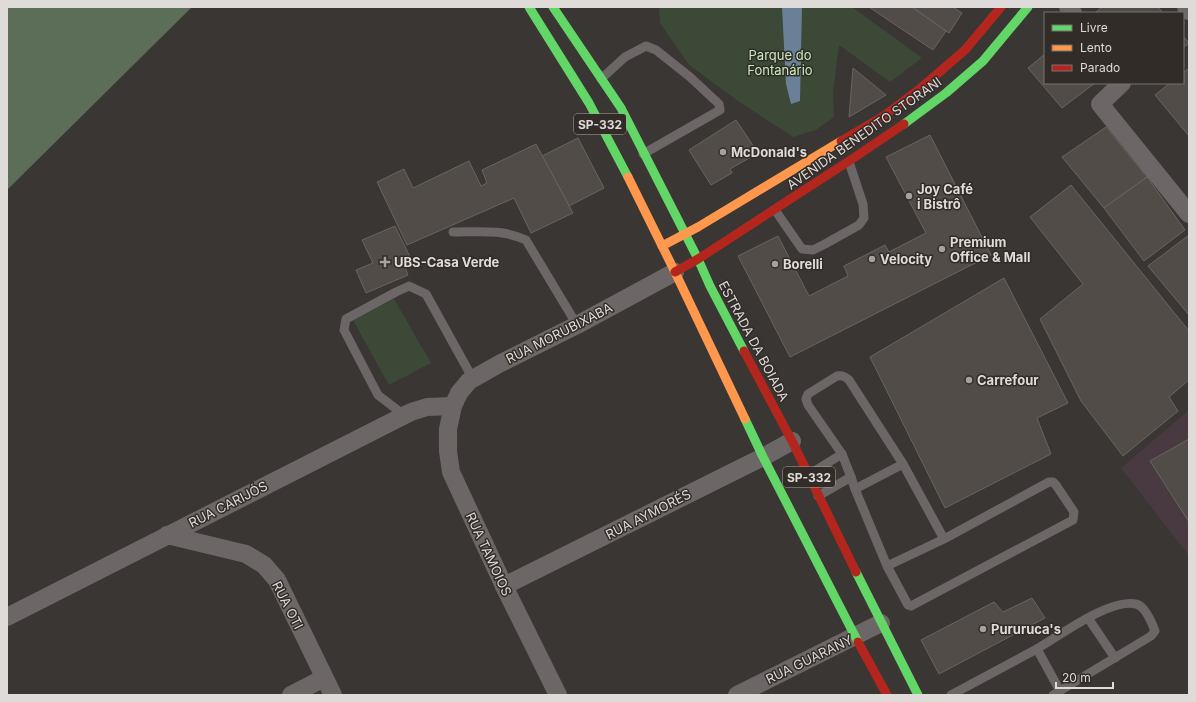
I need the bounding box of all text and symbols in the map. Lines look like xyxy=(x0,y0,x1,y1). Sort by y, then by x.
legend xyxy=(1044,12,1184,84)
text: Livre xyxy=(1080,20,1108,35)
text: Lento xyxy=(1080,40,1112,55)
park label: Parque do Fontanário xyxy=(747,47,813,78)
text: Parado xyxy=(1080,60,1120,75)
street label: AVENIDA BENEDITO STORANI xyxy=(784,73,944,193)
road number: SP-332 xyxy=(574,114,626,134)
place label: McDonald's xyxy=(731,144,807,160)
marker: McDonald's xyxy=(718,147,728,157)
place label: Joy Café i Bistrô xyxy=(917,181,973,212)
marker: Joy Café i Bistrô xyxy=(904,191,914,201)
place label: Premium Office & Mall xyxy=(950,234,1030,265)
marker: Premium Office & Mall xyxy=(937,244,947,254)
place label: Velocity xyxy=(880,251,932,267)
place label: UBS-Casa Verde xyxy=(394,254,500,270)
marker: Velocity xyxy=(867,254,877,264)
marker: UBS-Casa Verde xyxy=(379,256,391,268)
place label: Borelli xyxy=(783,256,823,272)
marker: Borelli xyxy=(770,259,780,269)
street label: ESTRADA DA BOIADA xyxy=(716,278,792,404)
street label: RUA MORUBIXABA xyxy=(503,299,615,367)
place label: Carrefour xyxy=(977,372,1039,388)
marker: Carrefour xyxy=(964,375,974,385)
road number: SP-332 xyxy=(783,467,835,487)
street label: RUA CARIJÓS xyxy=(186,477,270,531)
street label: RUA AYMORÉS xyxy=(603,486,693,542)
street label: RUA TAMOIOS xyxy=(463,510,515,598)
street label: RUA OTI xyxy=(269,578,307,632)
place label: Pururuca's xyxy=(991,621,1061,637)
marker: Pururuca's xyxy=(978,624,988,634)
street label: RUA GUARANY xyxy=(763,631,855,687)
scale bar xyxy=(1056,664,1113,690)
text: 20 m xyxy=(1062,670,1091,685)

